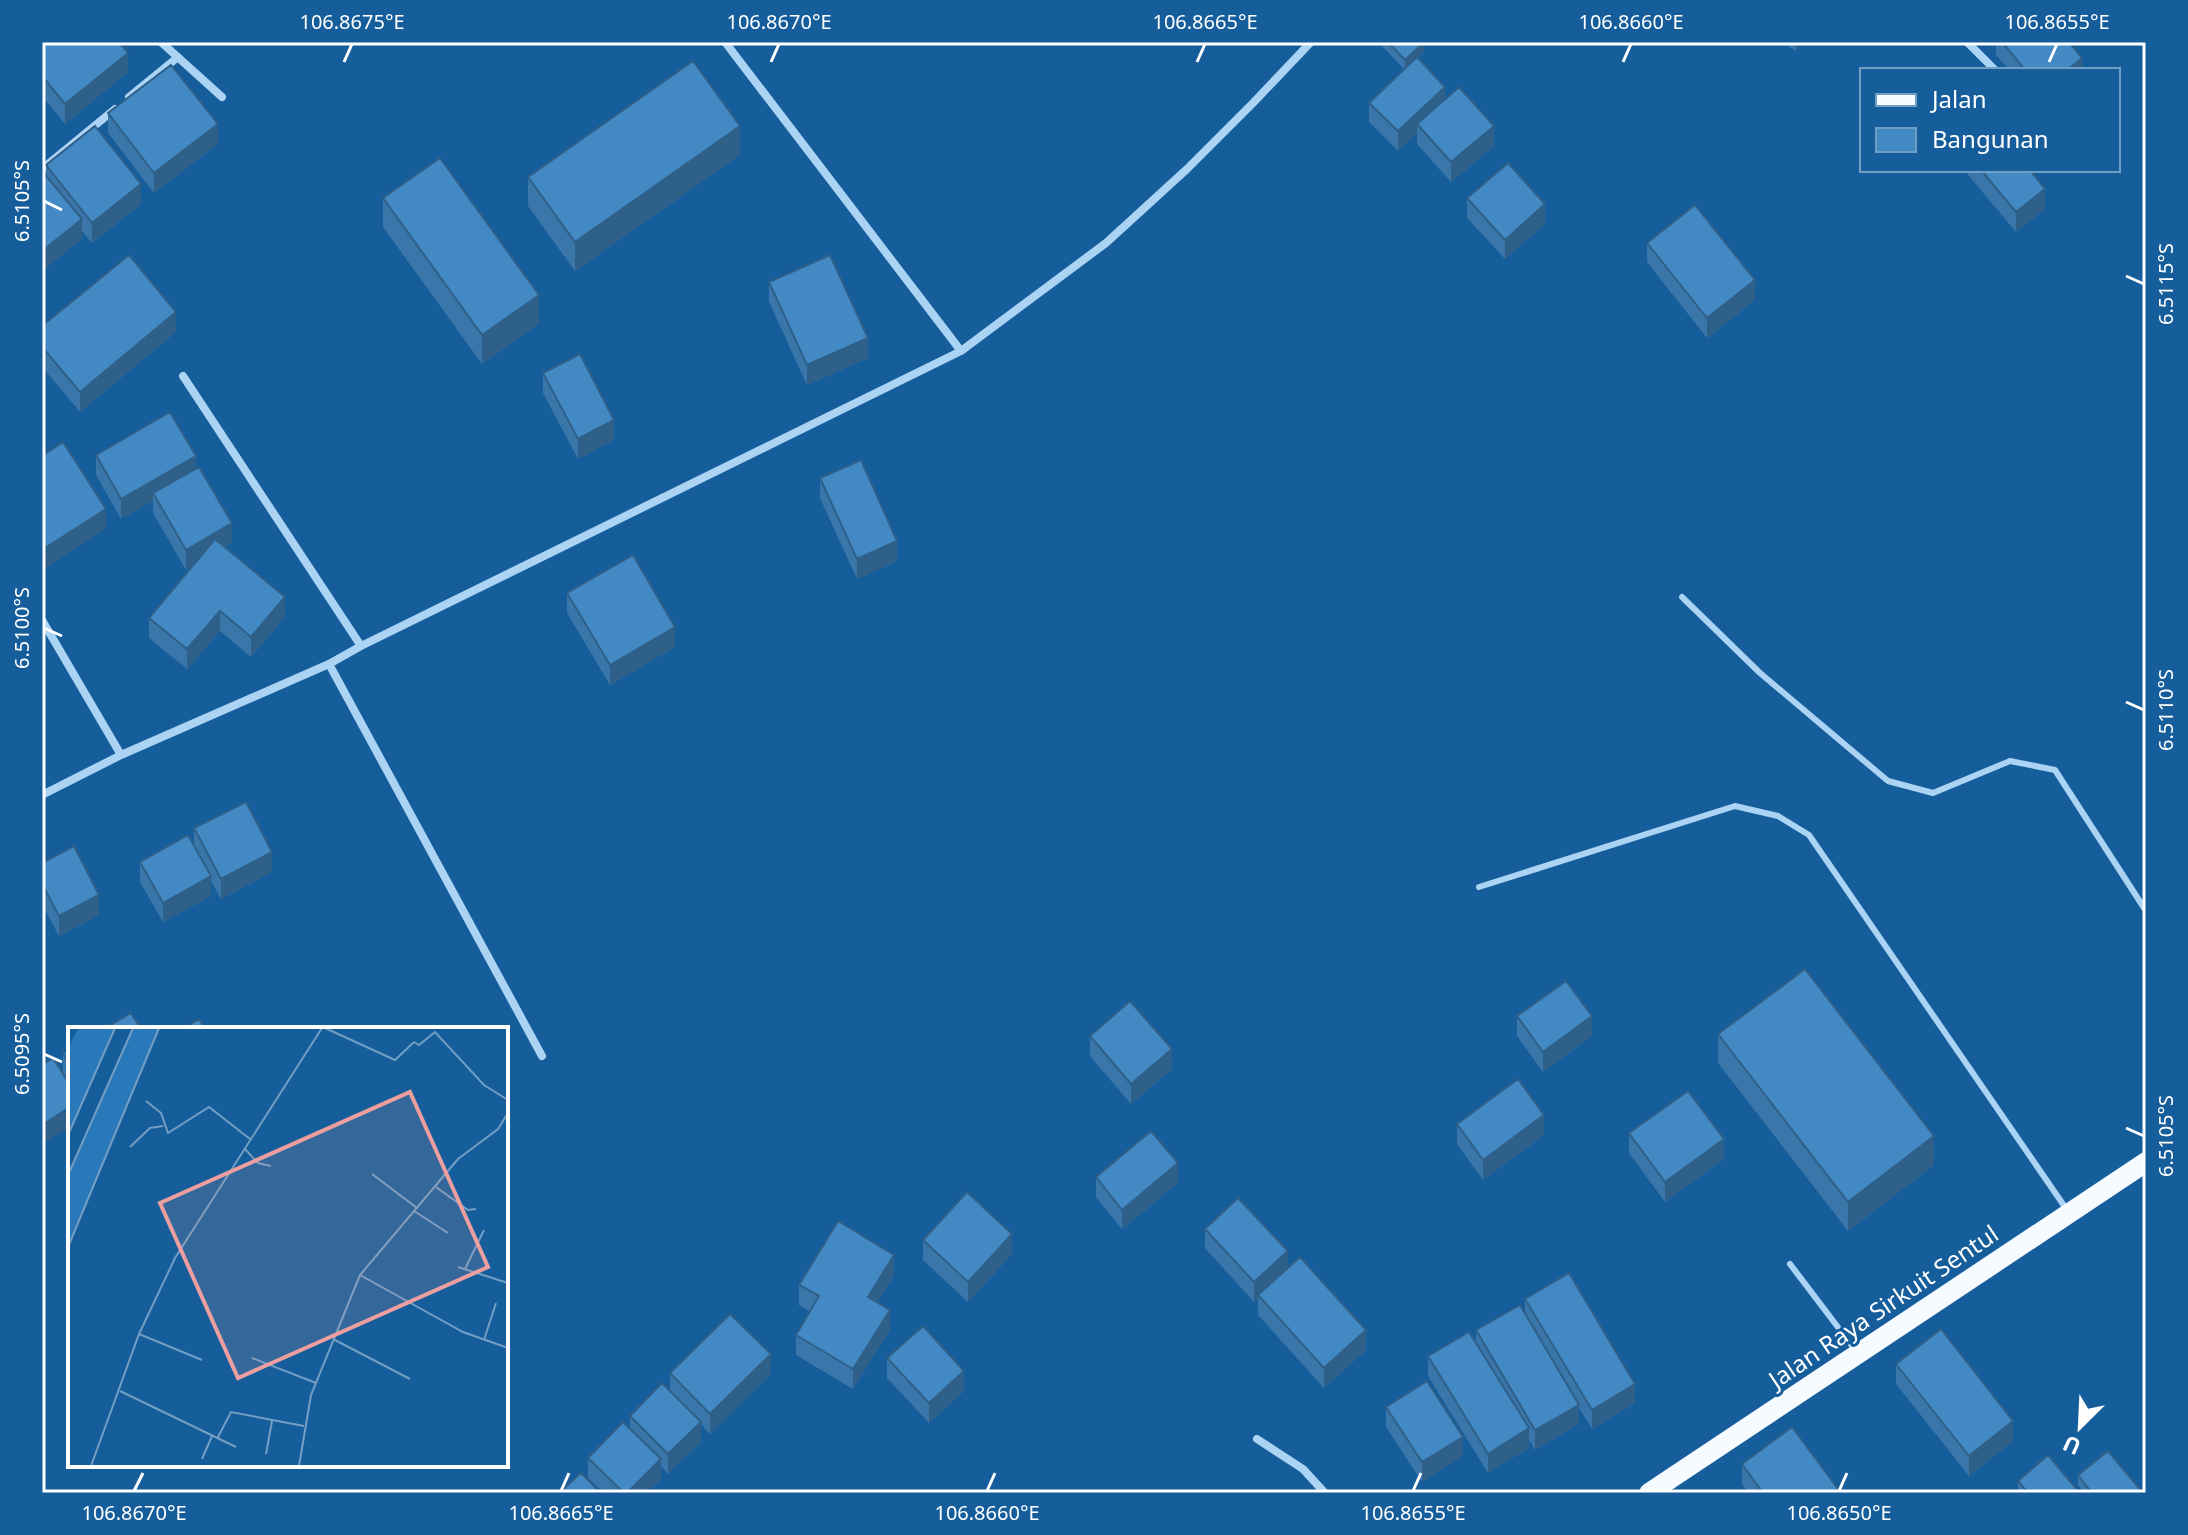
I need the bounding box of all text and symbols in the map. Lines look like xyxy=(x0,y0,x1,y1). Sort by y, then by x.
text: 106.8675°E xyxy=(299,8,405,35)
text: 106.8670°E xyxy=(726,8,832,35)
text: 106.8665°E xyxy=(1152,8,1258,35)
text: 106.8660°E xyxy=(1578,8,1684,35)
text: 106.8655°E xyxy=(2004,8,2110,35)
legend xyxy=(1860,68,2120,172)
text: Jalan xyxy=(1930,82,1987,115)
text: Bangunan xyxy=(1932,122,2049,155)
text: 6.5105°S xyxy=(8,160,35,242)
text: 6.5115°S xyxy=(2152,243,2179,325)
text: 6.5100°S xyxy=(8,587,35,669)
text: 6.5110°S xyxy=(2152,669,2179,751)
text: 6.5095°S xyxy=(8,1013,35,1095)
inset map xyxy=(68,1027,508,1467)
text: 6.5105°S xyxy=(2152,1095,2179,1177)
street label: Jalan Raya Sirkuit Sentul xyxy=(1760,1217,2004,1396)
north arrow xyxy=(2040,1387,2120,1467)
text: U xyxy=(2058,1429,2085,1463)
text: 106.8670°E xyxy=(81,1499,187,1526)
text: 106.8665°E xyxy=(508,1499,614,1526)
text: 106.8660°E xyxy=(934,1499,1040,1526)
text: 106.8655°E xyxy=(1360,1499,1466,1526)
text: 106.8650°E xyxy=(1786,1499,1892,1526)

